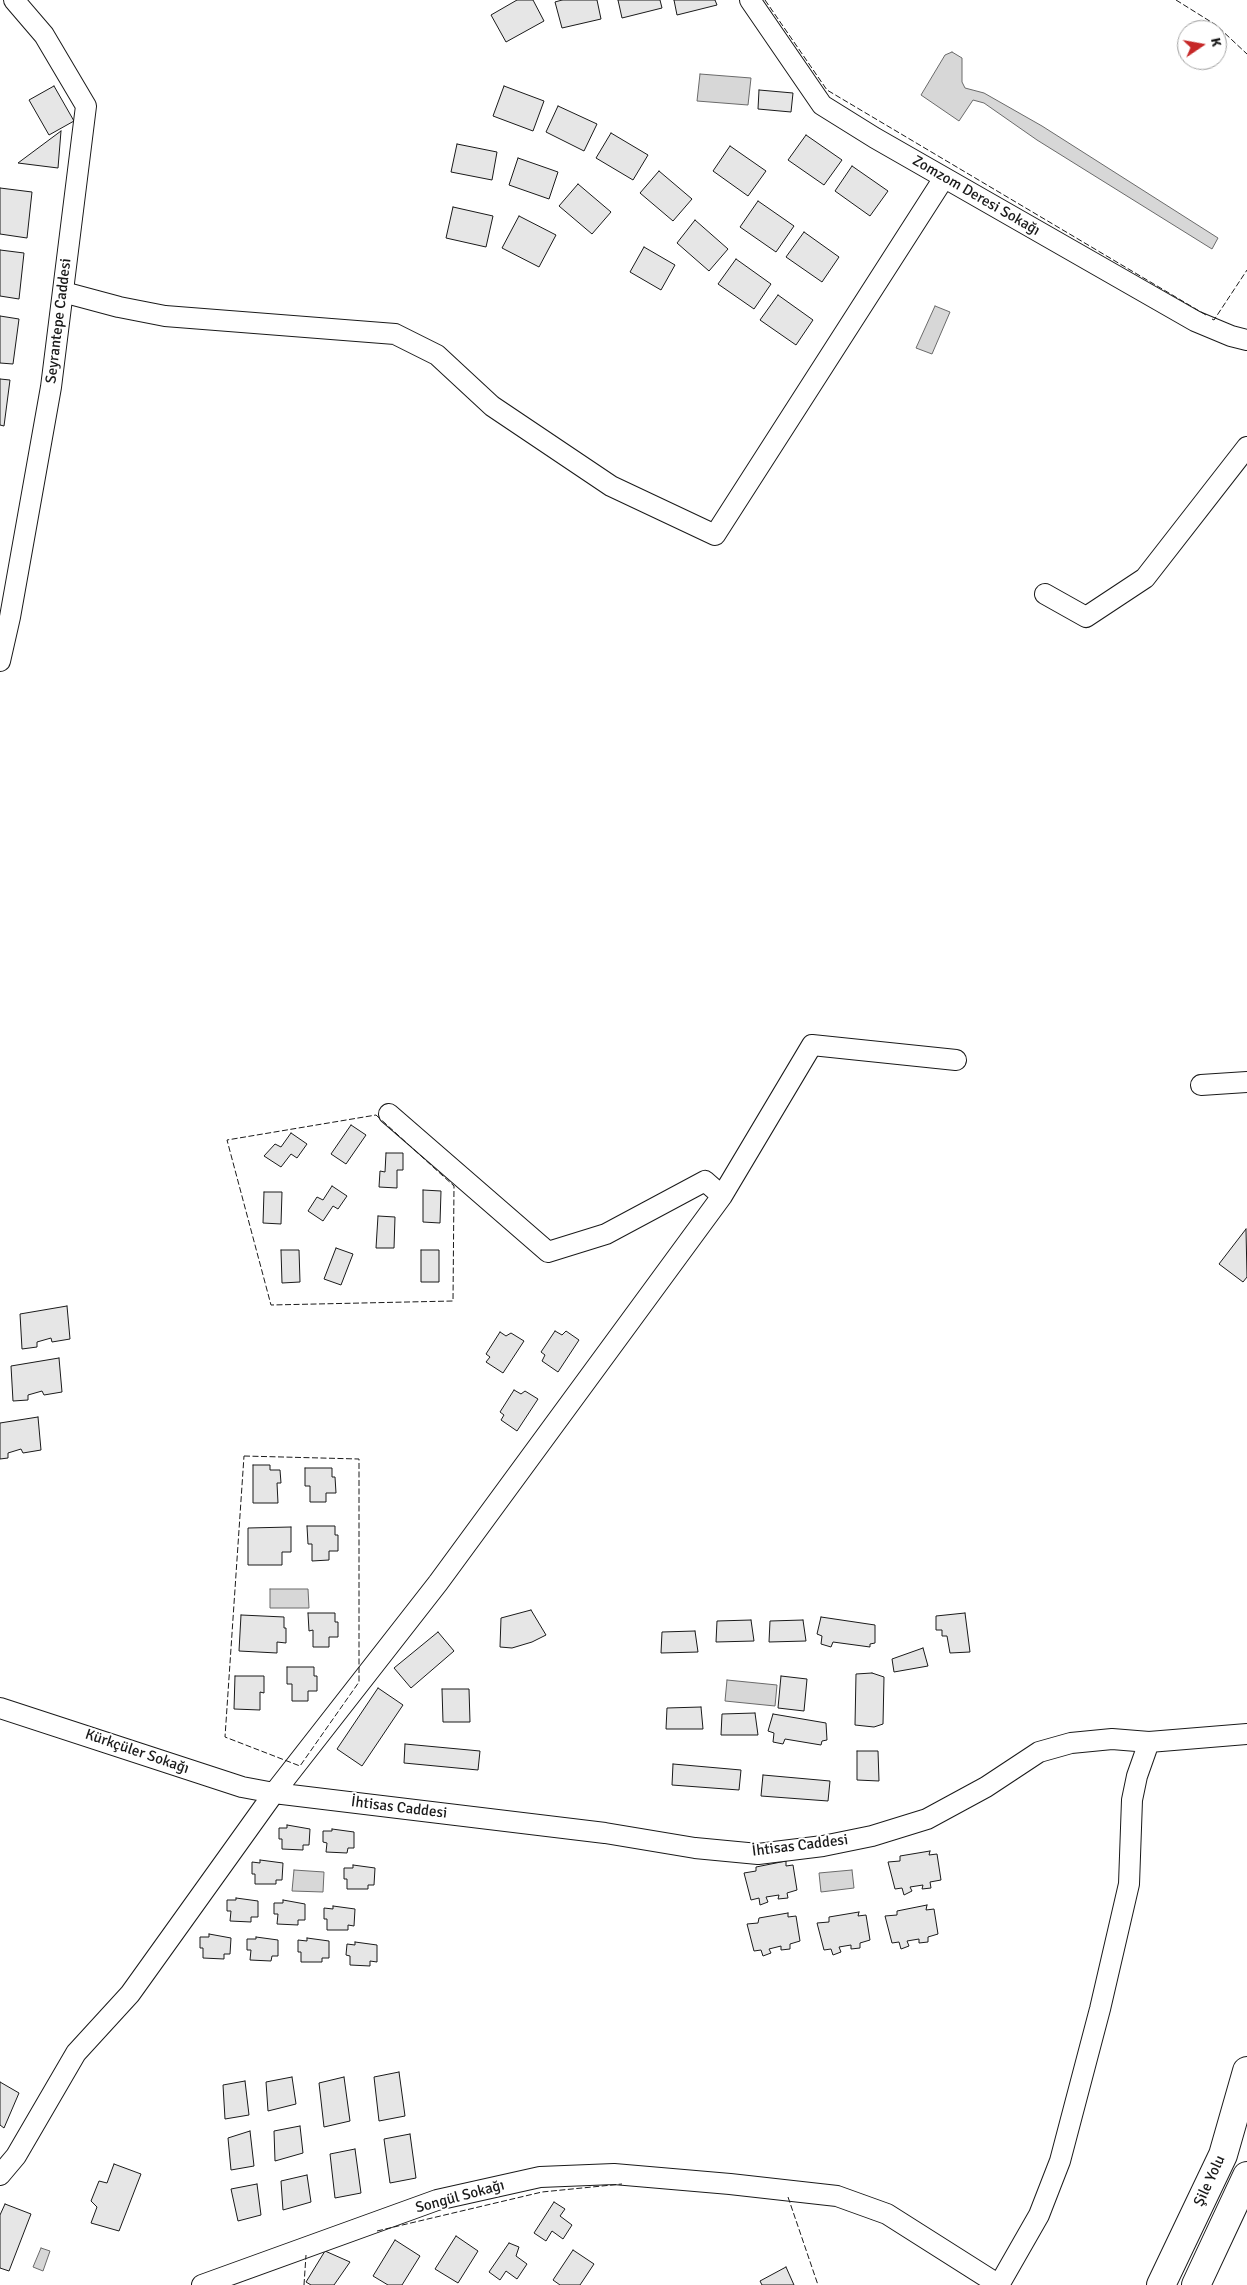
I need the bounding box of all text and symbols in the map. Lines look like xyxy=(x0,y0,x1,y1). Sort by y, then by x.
north arrow xyxy=(1177,20,1227,70)
text: K xyxy=(1207,36,1225,48)
street label: Zomzom Deresi Sokağı xyxy=(909,152,1043,240)
street label: Seyrantepe Caddesi xyxy=(42,257,76,385)
street label: Kürkçüler Sokağı xyxy=(83,1726,191,1778)
street label: İhtisas Caddesi xyxy=(350,1793,448,1823)
street label: İhtisas Caddesi xyxy=(751,1831,849,1861)
street label: Şile Yolu xyxy=(1190,2153,1230,2209)
street label: Songül Sokağı xyxy=(414,2176,506,2218)

